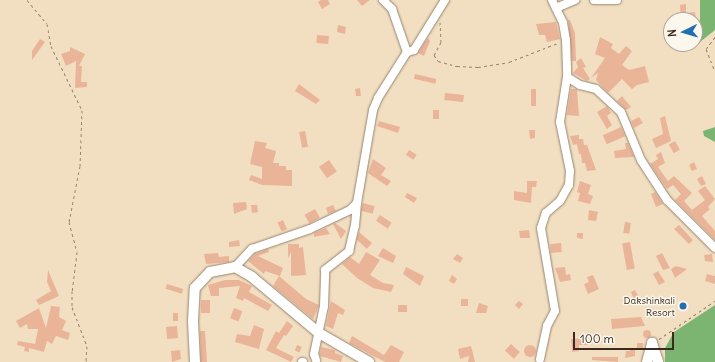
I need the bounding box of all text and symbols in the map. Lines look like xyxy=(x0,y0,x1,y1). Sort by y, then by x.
north arrow xyxy=(663,12,703,52)
text: N xyxy=(665,29,679,37)
place label: Dakshinkali Resort xyxy=(624,294,675,318)
marker: Dakshinkali Resort xyxy=(678,301,688,311)
scale bar xyxy=(575,324,676,350)
text: 100 m xyxy=(580,331,614,346)

